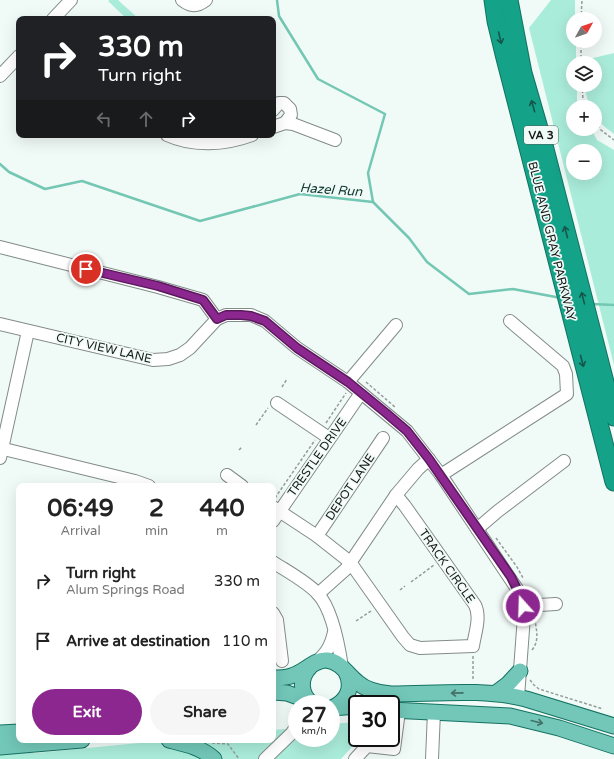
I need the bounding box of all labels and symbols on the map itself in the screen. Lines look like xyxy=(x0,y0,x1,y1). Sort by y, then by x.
north arrow xyxy=(566,12,602,48)
one-way arrow xyxy=(497,31,505,44)
one-way arrow xyxy=(529,100,536,113)
road number: VA 3 xyxy=(524,126,558,144)
street label: BLUE AND GRAY PARKWAY xyxy=(525,160,579,322)
water label: Hazel Run xyxy=(299,180,364,200)
one-way arrow xyxy=(562,225,569,238)
pin xyxy=(69,252,103,286)
one-way arrow xyxy=(579,292,587,305)
street label: CITY VIEW LANE xyxy=(55,330,154,366)
one-way arrow xyxy=(579,355,587,368)
street label: TRESTLE DRIVE xyxy=(285,415,349,499)
street label: DEPOT LANE xyxy=(323,451,378,523)
street label: TRACK CIRCLE xyxy=(416,526,478,606)
position arrow xyxy=(502,585,544,627)
one-way arrow xyxy=(451,689,464,697)
speed limit sign: 30 xyxy=(348,695,400,747)
one-way arrow xyxy=(531,719,544,727)

